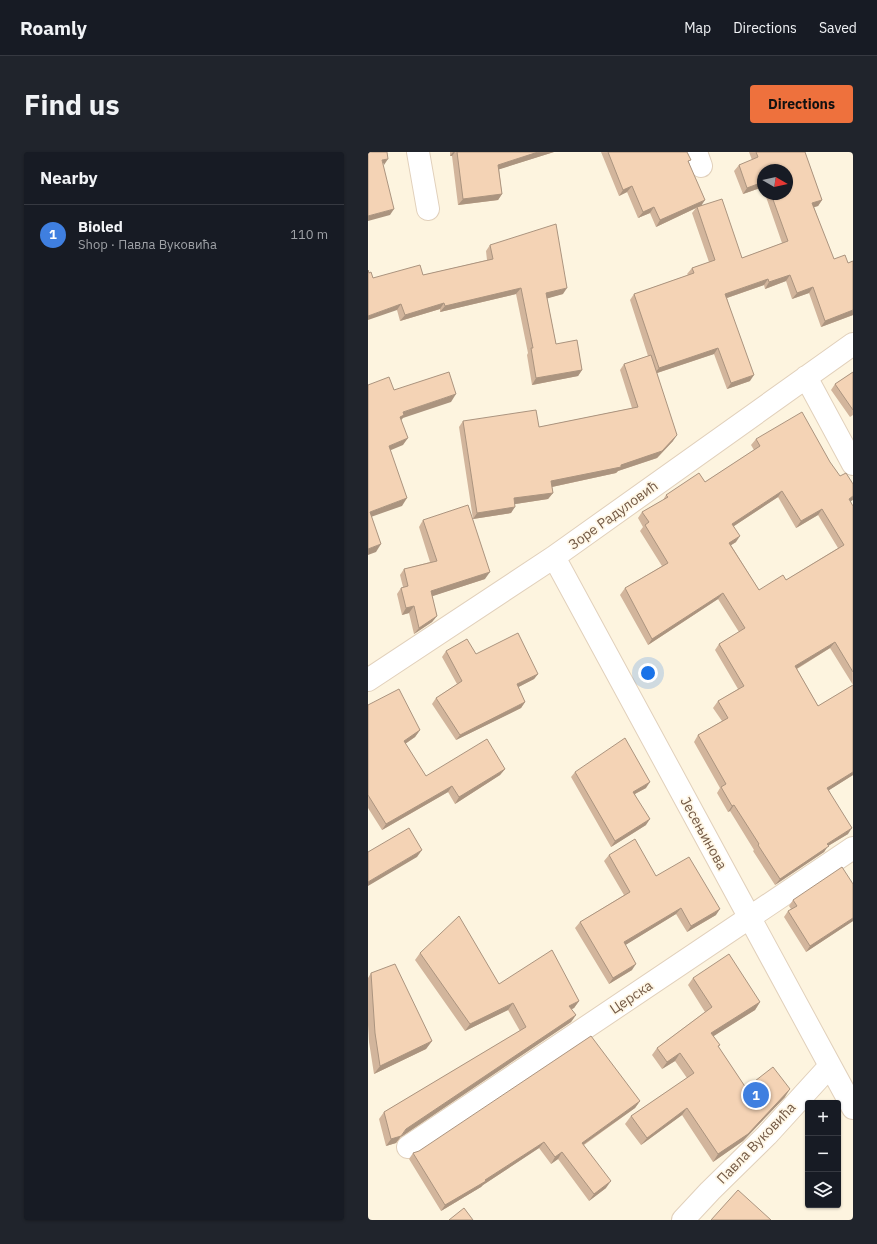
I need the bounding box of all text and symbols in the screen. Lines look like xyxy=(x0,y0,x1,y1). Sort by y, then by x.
text: Roamly xyxy=(20,16,87,40)
text: Map xyxy=(684,19,711,37)
text: Directions xyxy=(733,19,797,37)
text: Saved xyxy=(819,19,857,37)
button: Directions xyxy=(750,85,853,123)
text: Find us xyxy=(24,86,120,123)
north arrow xyxy=(757,164,793,200)
text: Nearby xyxy=(40,167,98,189)
text: Bioled xyxy=(78,217,123,236)
text: 1 xyxy=(49,226,57,243)
text: 110 m xyxy=(290,226,328,243)
text: Shop · Павла Вуковића xyxy=(78,236,217,253)
street label: Зоре Радуловић xyxy=(565,477,661,553)
your location xyxy=(638,663,658,683)
street label: Јесењинова xyxy=(677,793,732,873)
street label: Церска xyxy=(606,976,656,1018)
pin: 1 xyxy=(743,1080,769,1110)
street label: Павла Вуковића xyxy=(713,1098,800,1188)
map controls xyxy=(805,1100,841,1208)
button: + xyxy=(805,1100,841,1136)
button: − xyxy=(805,1136,841,1172)
button: layers xyxy=(805,1172,841,1208)

